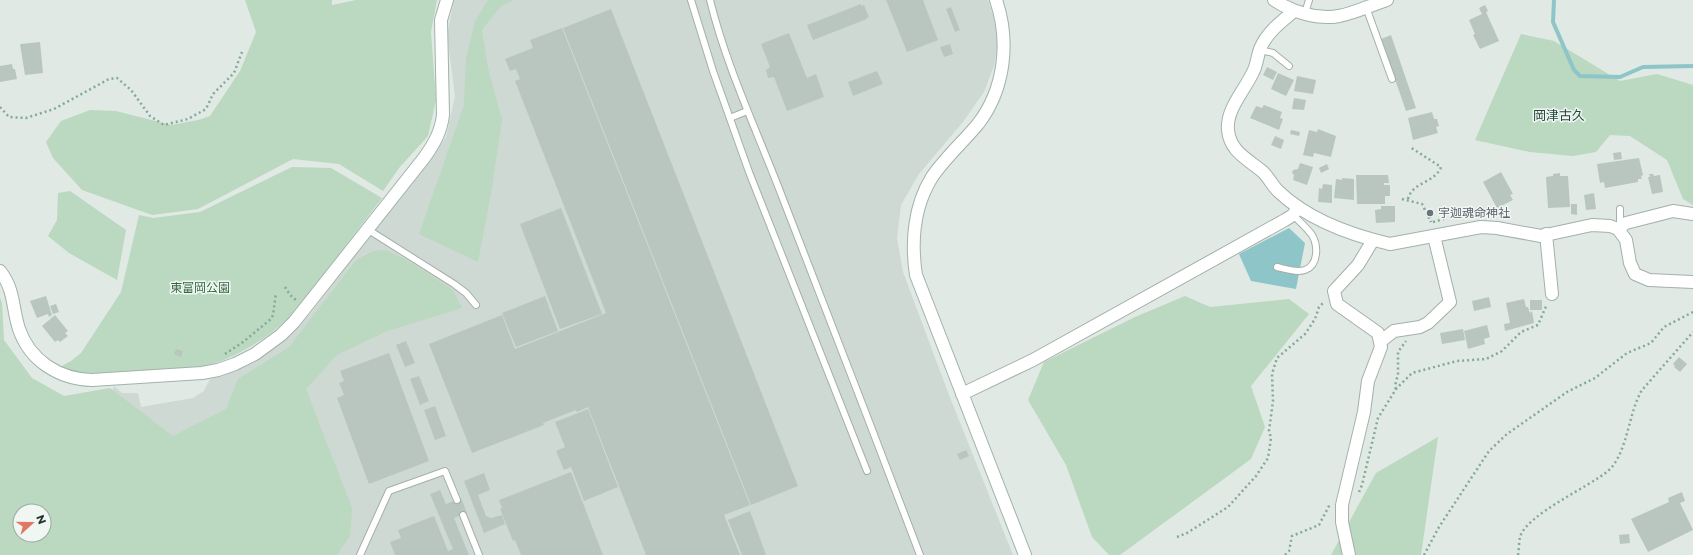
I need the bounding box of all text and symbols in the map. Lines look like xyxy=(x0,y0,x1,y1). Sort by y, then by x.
district label: 岡津古久 xyxy=(1533,107,1585,123)
place label: 宇迦魂命神社 xyxy=(1438,205,1510,220)
marker: 宇迦魂命神社 xyxy=(1425,208,1435,218)
park label: 東富岡公園 xyxy=(170,280,230,295)
north arrow xyxy=(12,503,52,543)
text: N xyxy=(33,513,49,526)

